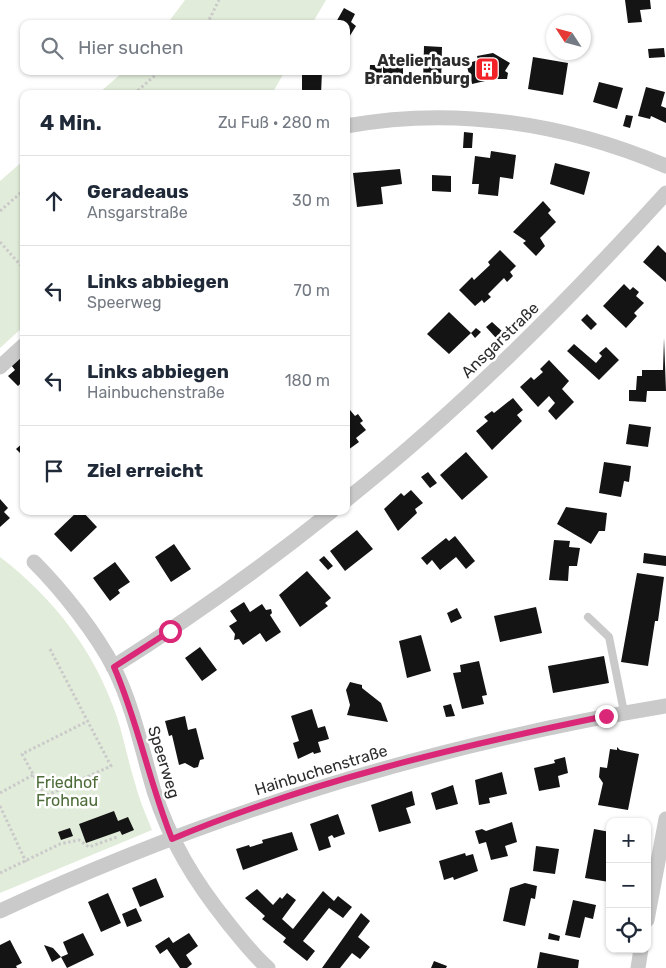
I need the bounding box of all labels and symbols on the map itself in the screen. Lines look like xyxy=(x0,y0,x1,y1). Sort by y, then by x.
north arrow xyxy=(546,15,591,60)
place label: Atelierhaus Brandenburg xyxy=(364,51,470,88)
building icon: Atelierhaus Brandenburg xyxy=(474,56,500,82)
street label: Ansgarstraße xyxy=(457,298,543,382)
route start xyxy=(159,620,182,643)
route end xyxy=(595,705,618,728)
street label: Speerweg xyxy=(144,724,184,800)
street label: Hainbuchenstraße xyxy=(252,741,390,799)
park label: Friedhof Frohnau xyxy=(36,773,99,810)

